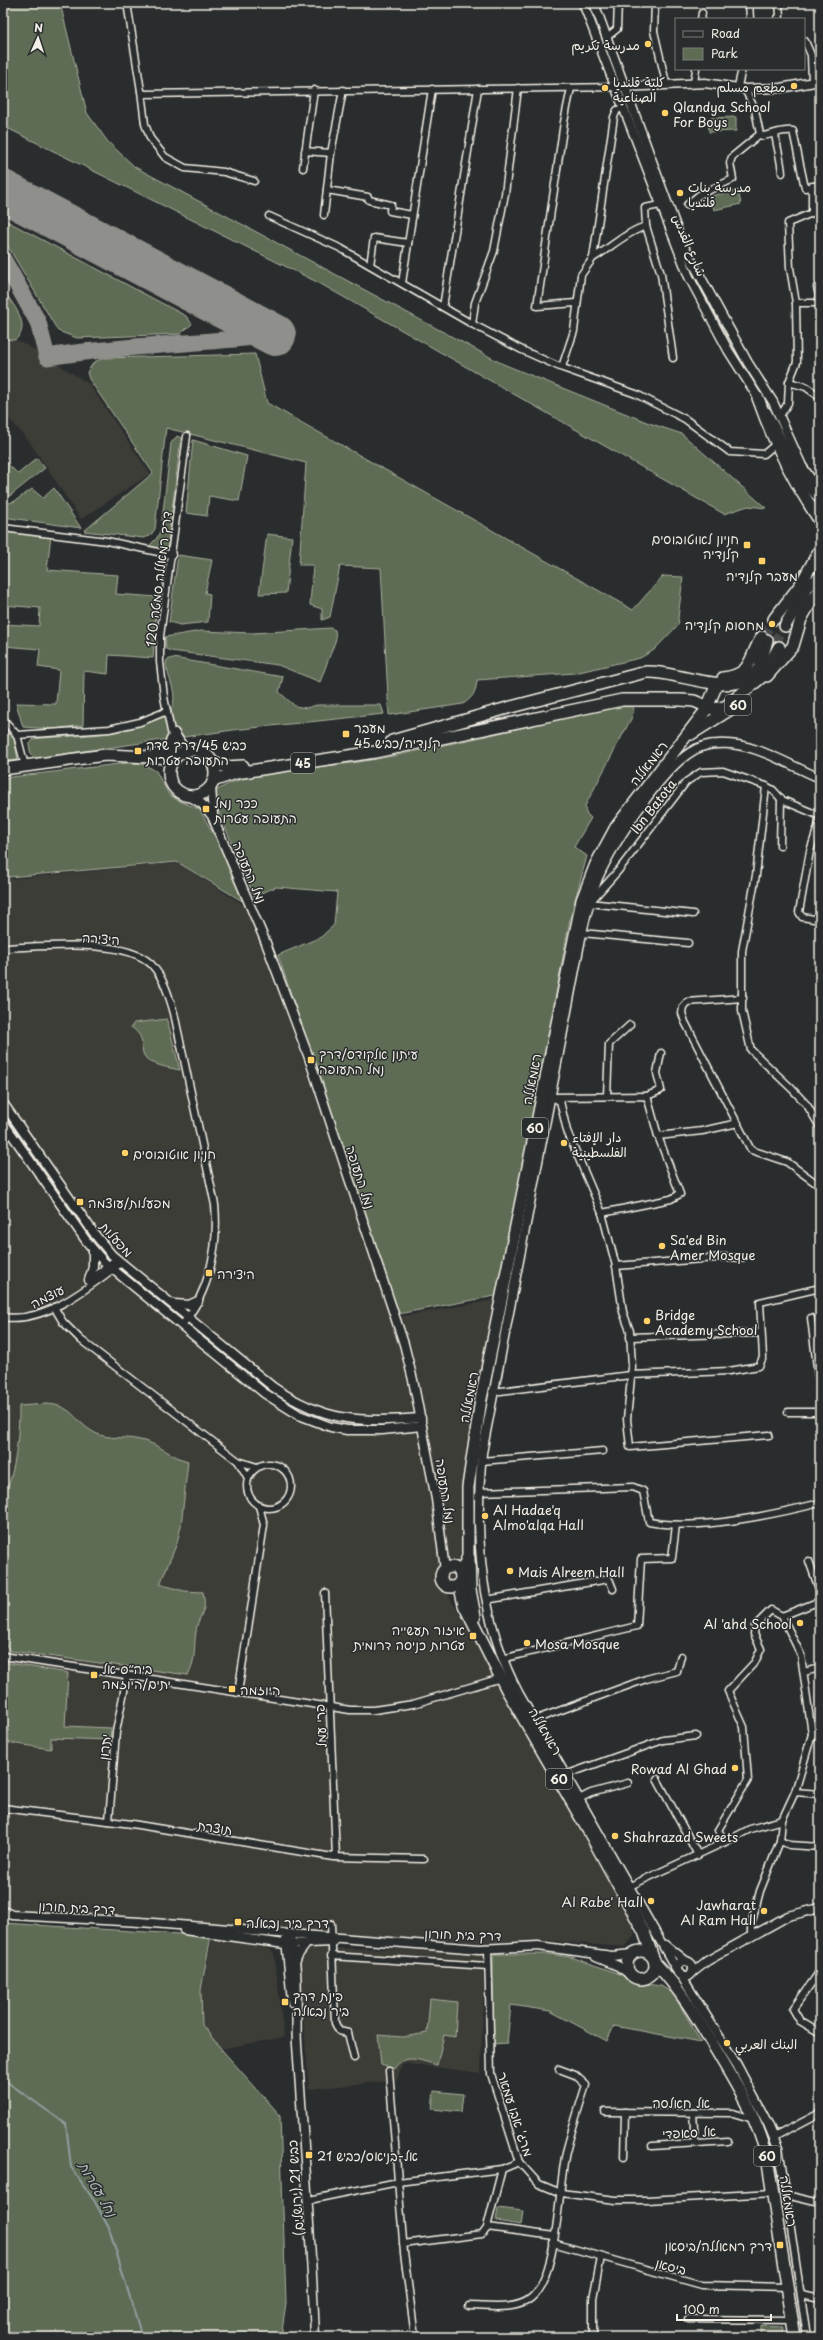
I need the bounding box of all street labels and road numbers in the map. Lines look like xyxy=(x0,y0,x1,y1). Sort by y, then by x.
street label: شارع القدس xyxy=(667,211,712,280)
street label: דרך רמאללה סמטה 120 xyxy=(140,510,176,648)
road number: 60 xyxy=(725,695,751,715)
street label: ראמאללה xyxy=(625,737,671,789)
road number: 45 xyxy=(291,753,315,773)
street label: Ibn Batota xyxy=(626,774,681,837)
street label: נמל התעופה xyxy=(228,838,272,906)
street label: היצירה xyxy=(82,927,120,949)
street label: ראמאללה xyxy=(517,1052,545,1106)
road number: 60 xyxy=(522,1118,548,1138)
street label: נמל התעופה xyxy=(342,1143,380,1211)
street label: מפעלות xyxy=(95,1216,138,1261)
street label: עוצמה xyxy=(27,1279,68,1313)
street label: ראמאללה xyxy=(454,1370,482,1424)
street label: נמל התעופה xyxy=(432,1457,460,1525)
street label: פרי עמל xyxy=(309,1703,331,1748)
street label: ראמאללה xyxy=(525,1704,567,1758)
street label: יתרון xyxy=(93,1733,115,1761)
road number: 60 xyxy=(546,1769,572,1789)
street label: תוצרת xyxy=(195,1815,234,1839)
street label: דרך בית חורון xyxy=(38,1895,116,1919)
street label: דרך בית חורון xyxy=(424,1923,502,1945)
street label: מרג' אבו עמאר xyxy=(493,2069,539,2159)
street label: אל חאלסה xyxy=(652,2093,710,2112)
street label: אל סאפדי xyxy=(662,2121,716,2143)
street label: כביש 21 (ירושלים) xyxy=(282,2139,308,2237)
road number: 60 xyxy=(754,2146,780,2166)
street label: ראמאללה xyxy=(776,2174,802,2228)
street label: ביסאן xyxy=(653,2253,689,2279)

